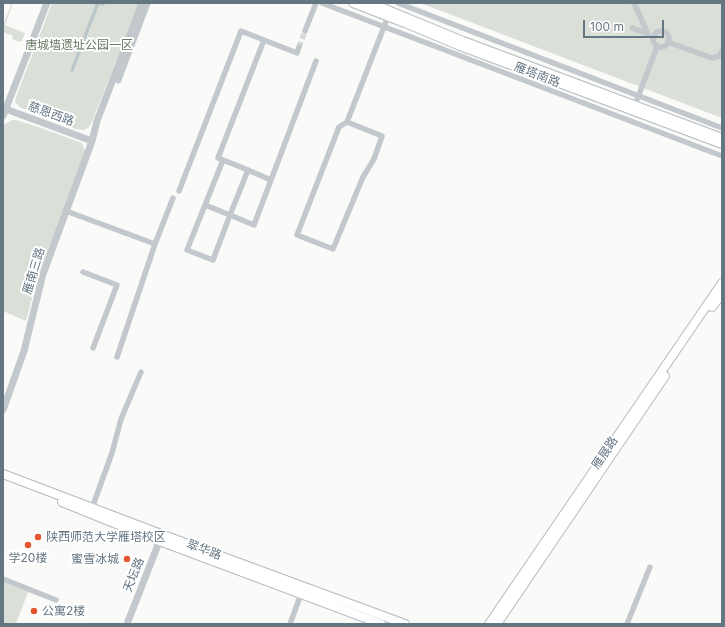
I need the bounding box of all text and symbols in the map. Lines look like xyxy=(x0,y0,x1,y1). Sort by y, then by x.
scale bar xyxy=(585,12,666,38)
text: 100 m xyxy=(590,19,624,34)
park label: 唐城墙遗址公园一区 xyxy=(25,38,133,52)
street label: 雁塔南路 xyxy=(512,60,562,90)
street label: 慈恩西路 xyxy=(26,99,76,129)
street label: 雁南三路 xyxy=(20,246,48,296)
street label: 雁展路 xyxy=(589,434,621,472)
place label: 陕西师范大学雁塔校区 xyxy=(46,530,166,544)
marker: 陕西师范大学雁塔校区 xyxy=(33,532,43,542)
street label: 翠华路 xyxy=(185,537,223,563)
marker: 学20楼 xyxy=(23,540,33,550)
place label: 学20楼 xyxy=(9,551,47,565)
place label: 蜜雪冰城 xyxy=(71,552,119,566)
marker: 蜜雪冰城 xyxy=(122,554,132,564)
street label: 天坛路 xyxy=(121,556,147,594)
place label: 公寓2楼 xyxy=(42,604,85,618)
marker: 公寓2楼 xyxy=(29,606,39,616)

